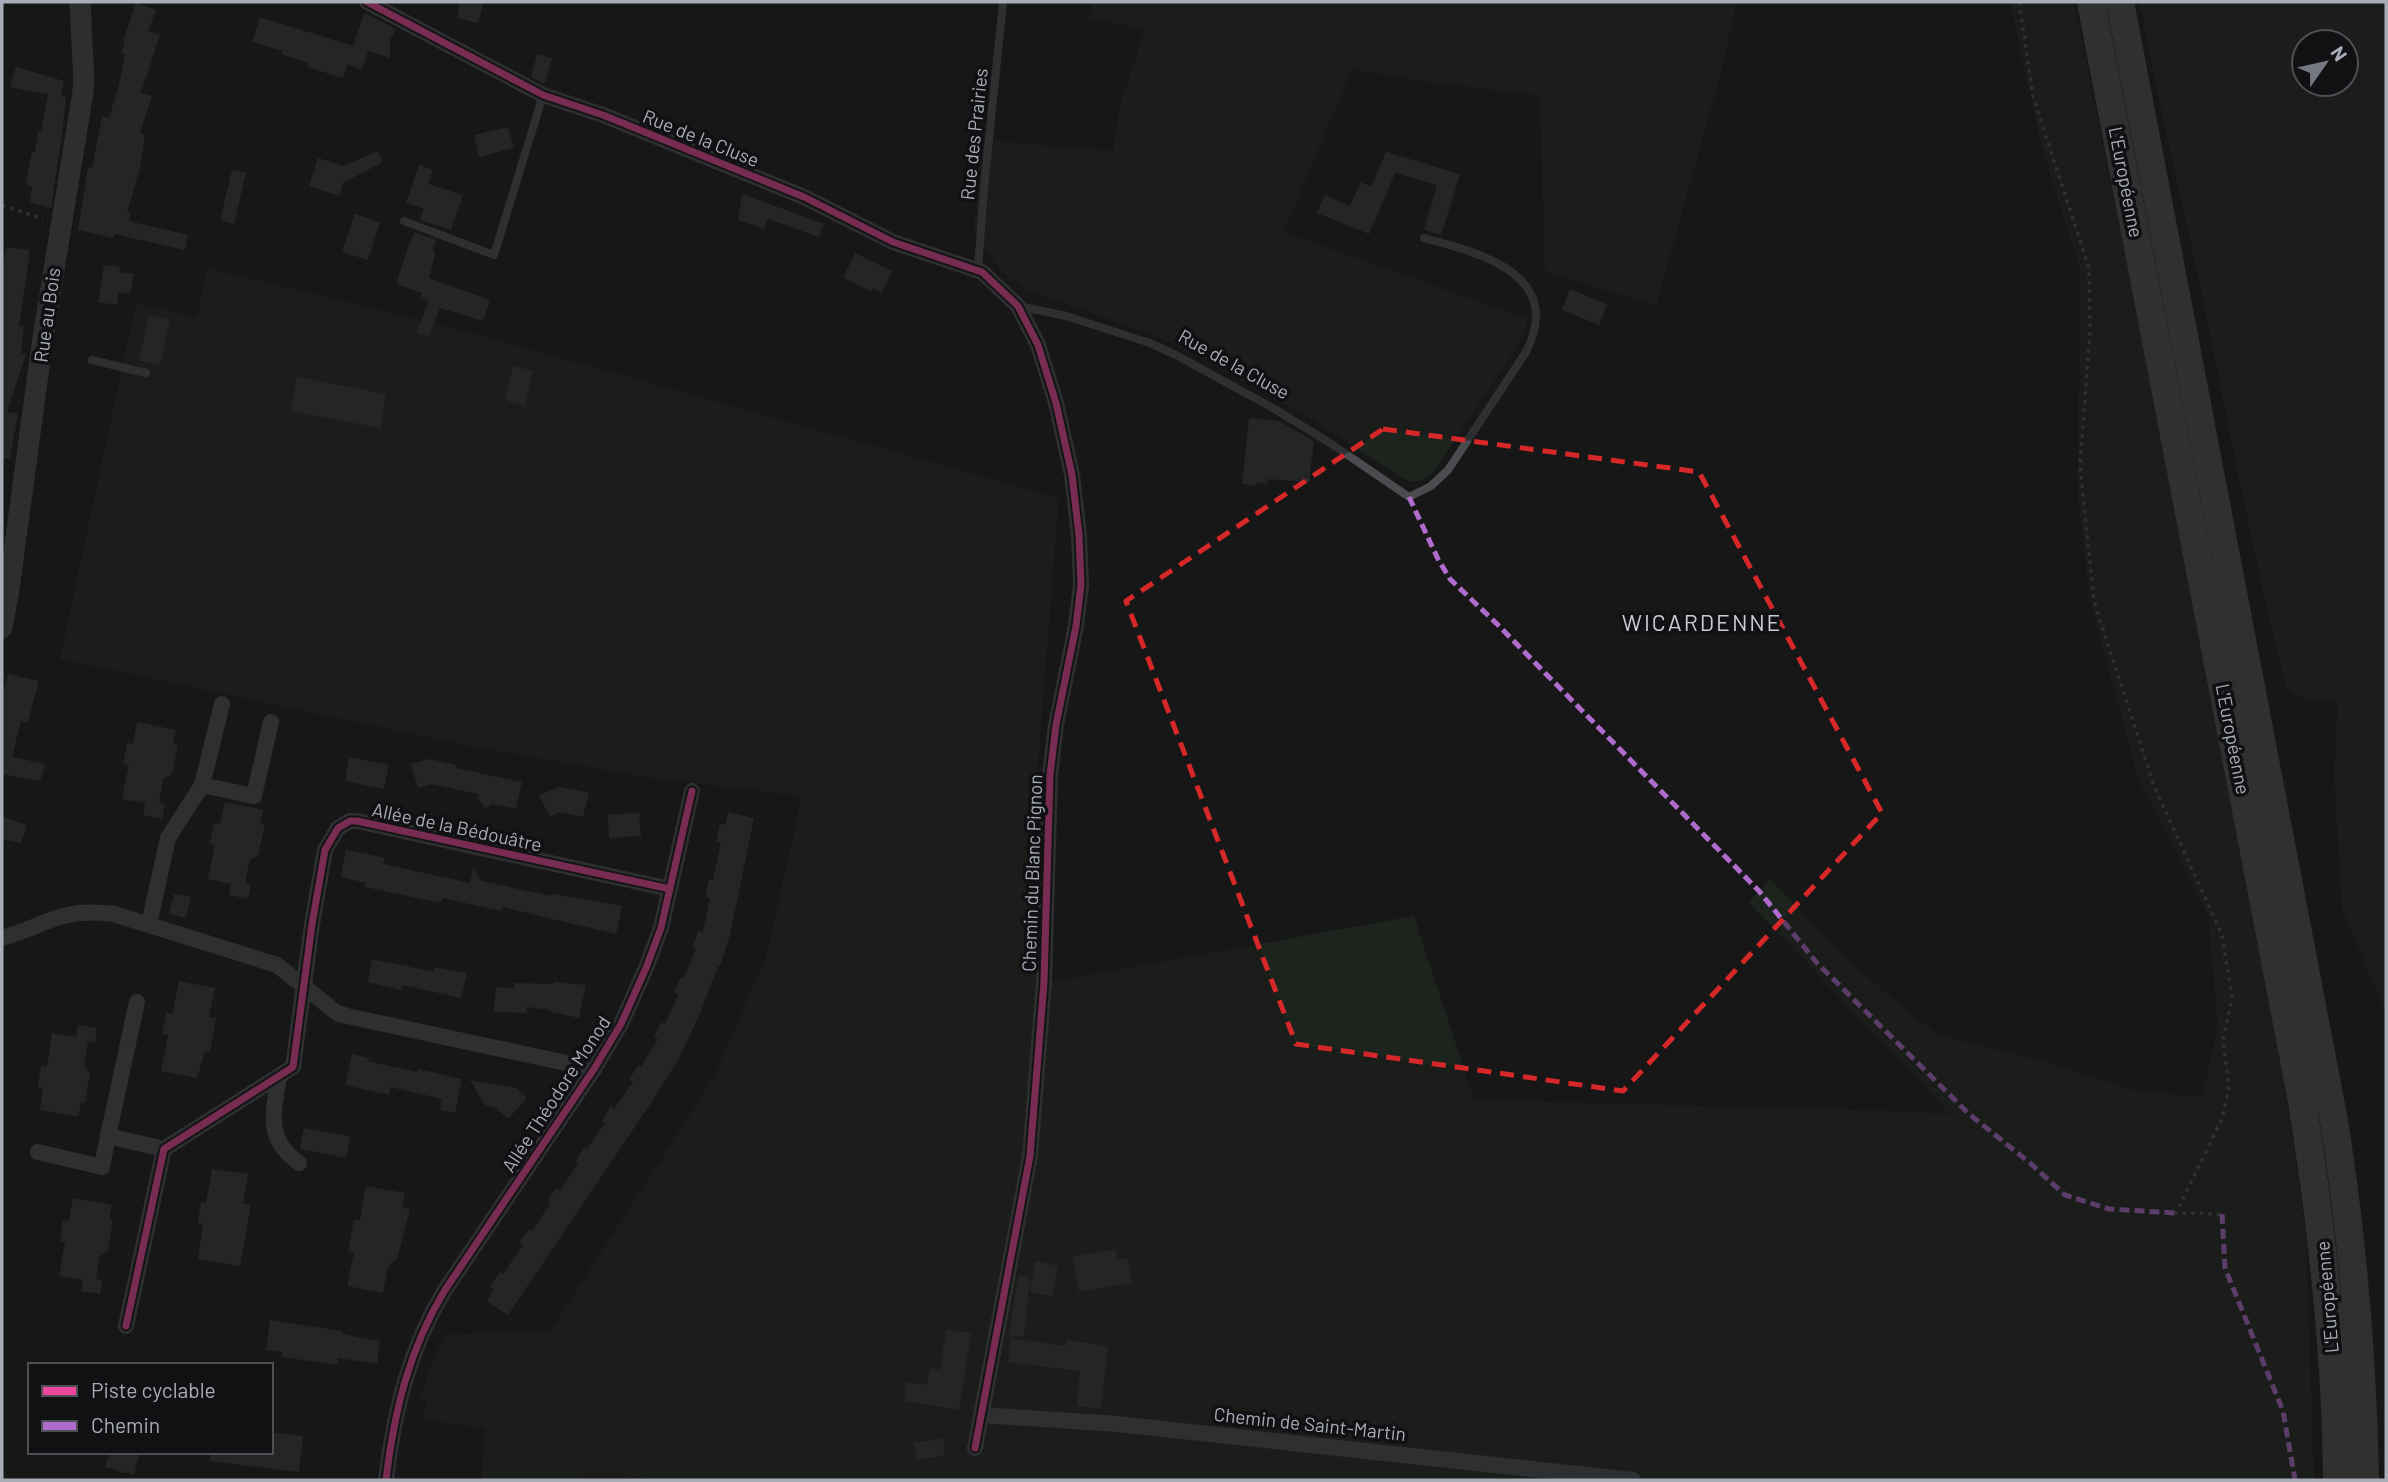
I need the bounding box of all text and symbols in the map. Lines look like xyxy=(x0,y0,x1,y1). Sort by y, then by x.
north arrow xyxy=(2290,28,2360,98)
text: N xyxy=(2326,42,2353,65)
street label: Rue des Prairies xyxy=(955,67,992,201)
street label: Rue de la Cluse xyxy=(640,104,763,171)
street label: L'Européenne xyxy=(2104,125,2149,239)
street label: Rue au Bois xyxy=(28,266,65,364)
street label: Rue de la Cluse xyxy=(1175,324,1294,404)
district label: WICARDENNE xyxy=(1622,608,1782,636)
street label: L'Européenne xyxy=(2211,682,2256,796)
street label: Chemin du Blanc Pignon xyxy=(1017,774,1046,972)
street label: Allée de la Bédouâtre xyxy=(370,797,544,856)
street label: Allée Théodore Monod xyxy=(496,1011,615,1176)
street label: L'Européenne xyxy=(2310,1240,2343,1354)
legend xyxy=(28,1363,273,1454)
text: Piste cyclable xyxy=(91,1377,216,1402)
street label: Chemin de Saint-Martin xyxy=(1213,1402,1407,1445)
text: Chemin xyxy=(91,1412,160,1437)

